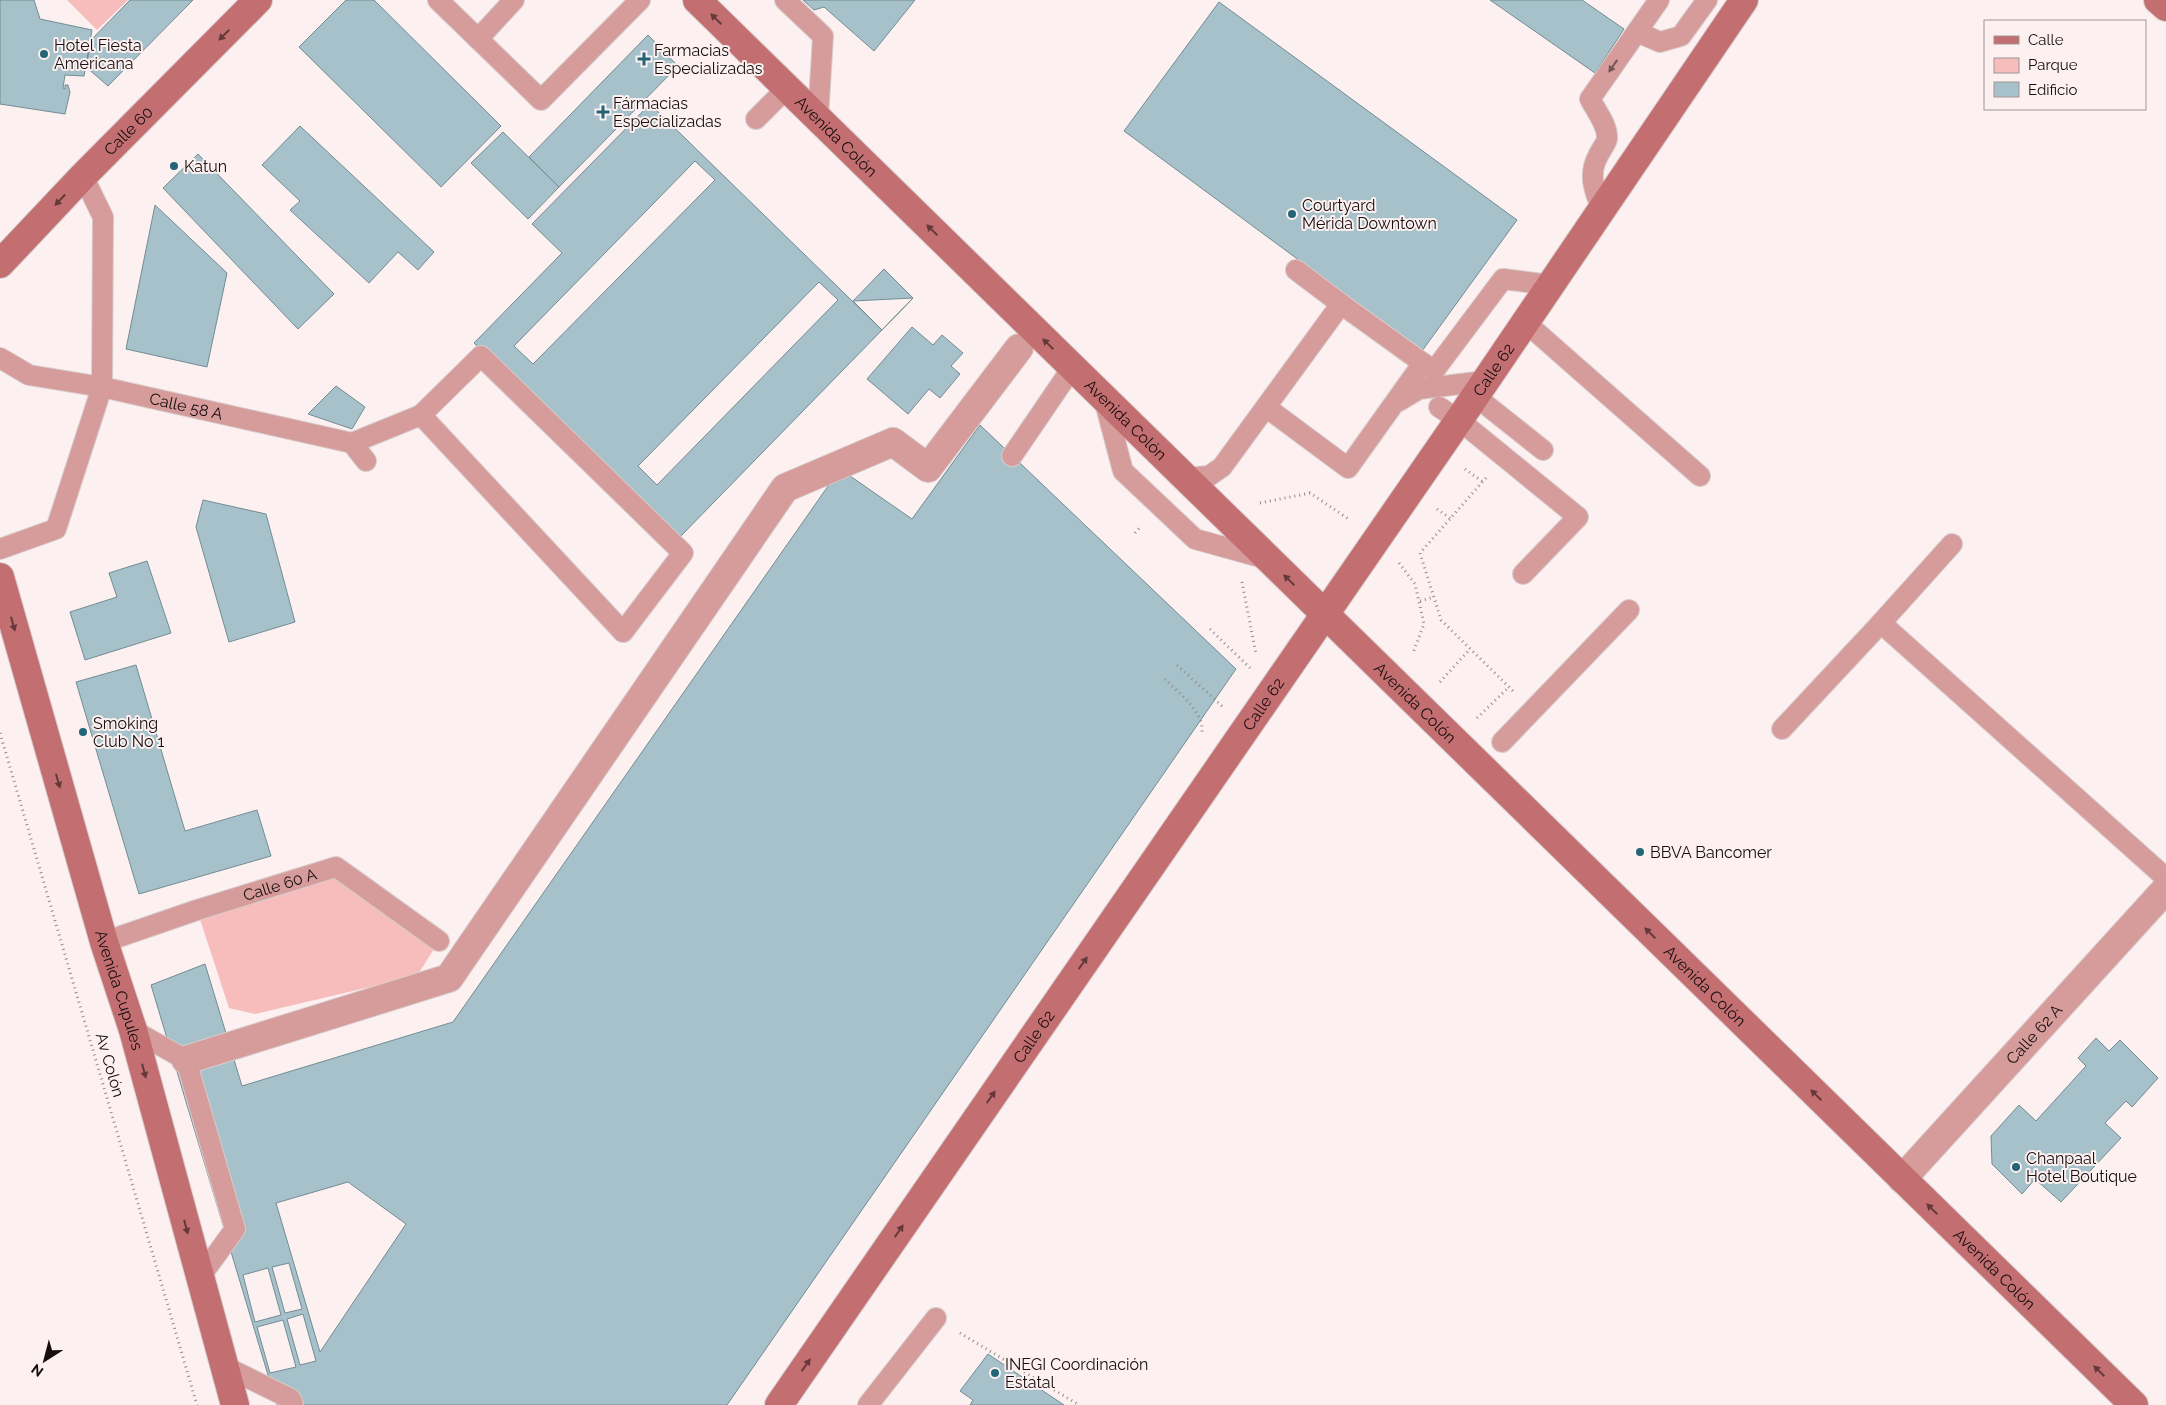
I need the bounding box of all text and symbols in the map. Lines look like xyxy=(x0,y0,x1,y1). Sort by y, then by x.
one-way arrow xyxy=(710,13,722,25)
legend xyxy=(1984,20,2146,110)
one-way arrow xyxy=(218,28,230,40)
text: Calle xyxy=(2028,31,2064,49)
place label: Hotel Fiesta Americana xyxy=(54,36,142,73)
place label: Farmacias Especializadas xyxy=(654,41,763,78)
marker: Hotel Fiesta Americana xyxy=(38,48,50,60)
marker: Farmacias Especializadas xyxy=(638,53,650,65)
text: Parque xyxy=(2028,56,2078,74)
one-way arrow xyxy=(1608,59,1618,72)
text: Edificio xyxy=(2028,81,2078,99)
street label: Avenida Colón xyxy=(791,92,881,181)
place label: Fármacias Especializadas xyxy=(613,94,722,131)
street label: Calle 60 xyxy=(100,102,157,159)
marker: Fármacias Especializadas xyxy=(597,106,609,118)
place label: Katun xyxy=(184,157,227,176)
marker: Katun xyxy=(168,160,180,172)
one-way arrow xyxy=(54,194,66,206)
place label: Courtyard Mérida Downtown xyxy=(1302,196,1437,233)
marker: Courtyard Mérida Downtown xyxy=(1286,208,1298,220)
one-way arrow xyxy=(926,224,938,236)
one-way arrow xyxy=(1042,338,1054,350)
street label: Calle 62 xyxy=(1469,339,1518,400)
street label: Avenida Colón xyxy=(1081,375,1171,464)
street label: Calle 58 A xyxy=(148,388,225,423)
one-way arrow xyxy=(1283,574,1295,586)
one-way arrow xyxy=(10,617,18,632)
street label: Avenida Colón xyxy=(1371,658,1461,747)
street label: Calle 62 xyxy=(1238,674,1288,734)
place label: Smoking Club No 1 xyxy=(93,714,165,751)
marker: Smoking Club No 1 xyxy=(77,726,89,738)
one-way arrow xyxy=(54,773,62,788)
place label: BBVA Bancomer xyxy=(1650,843,1772,862)
marker: BBVA Bancomer xyxy=(1634,846,1646,858)
street label: Calle 60 A xyxy=(241,864,319,905)
one-way arrow xyxy=(1644,927,1656,939)
street label: Avenida Cupules xyxy=(92,928,148,1052)
street label: Avenida Colón xyxy=(1660,941,1750,1030)
one-way arrow xyxy=(1078,957,1088,970)
street label: Calle 62 A xyxy=(2002,1000,2066,1068)
street label: Calle 62 xyxy=(1009,1006,1058,1066)
street label: Av Colón xyxy=(92,1031,128,1099)
one-way arrow xyxy=(140,1063,148,1078)
one-way arrow xyxy=(1810,1089,1822,1101)
one-way arrow xyxy=(986,1090,996,1104)
place label: Chanpaal Hotel Boutique xyxy=(2026,1149,2137,1186)
marker: Chanpaal Hotel Boutique xyxy=(2010,1161,2022,1173)
one-way arrow xyxy=(1927,1203,1939,1215)
one-way arrow xyxy=(183,1220,191,1235)
one-way arrow xyxy=(894,1224,904,1238)
street label: Avenida Colón xyxy=(1950,1225,2040,1313)
north arrow xyxy=(20,1335,70,1385)
place label: INEGI Coordinación Estatal xyxy=(1005,1355,1148,1392)
one-way arrow xyxy=(801,1358,811,1372)
text: N xyxy=(28,1361,46,1380)
one-way arrow xyxy=(2093,1365,2105,1377)
marker: INEGI Coordinación Estatal xyxy=(989,1367,1001,1379)

